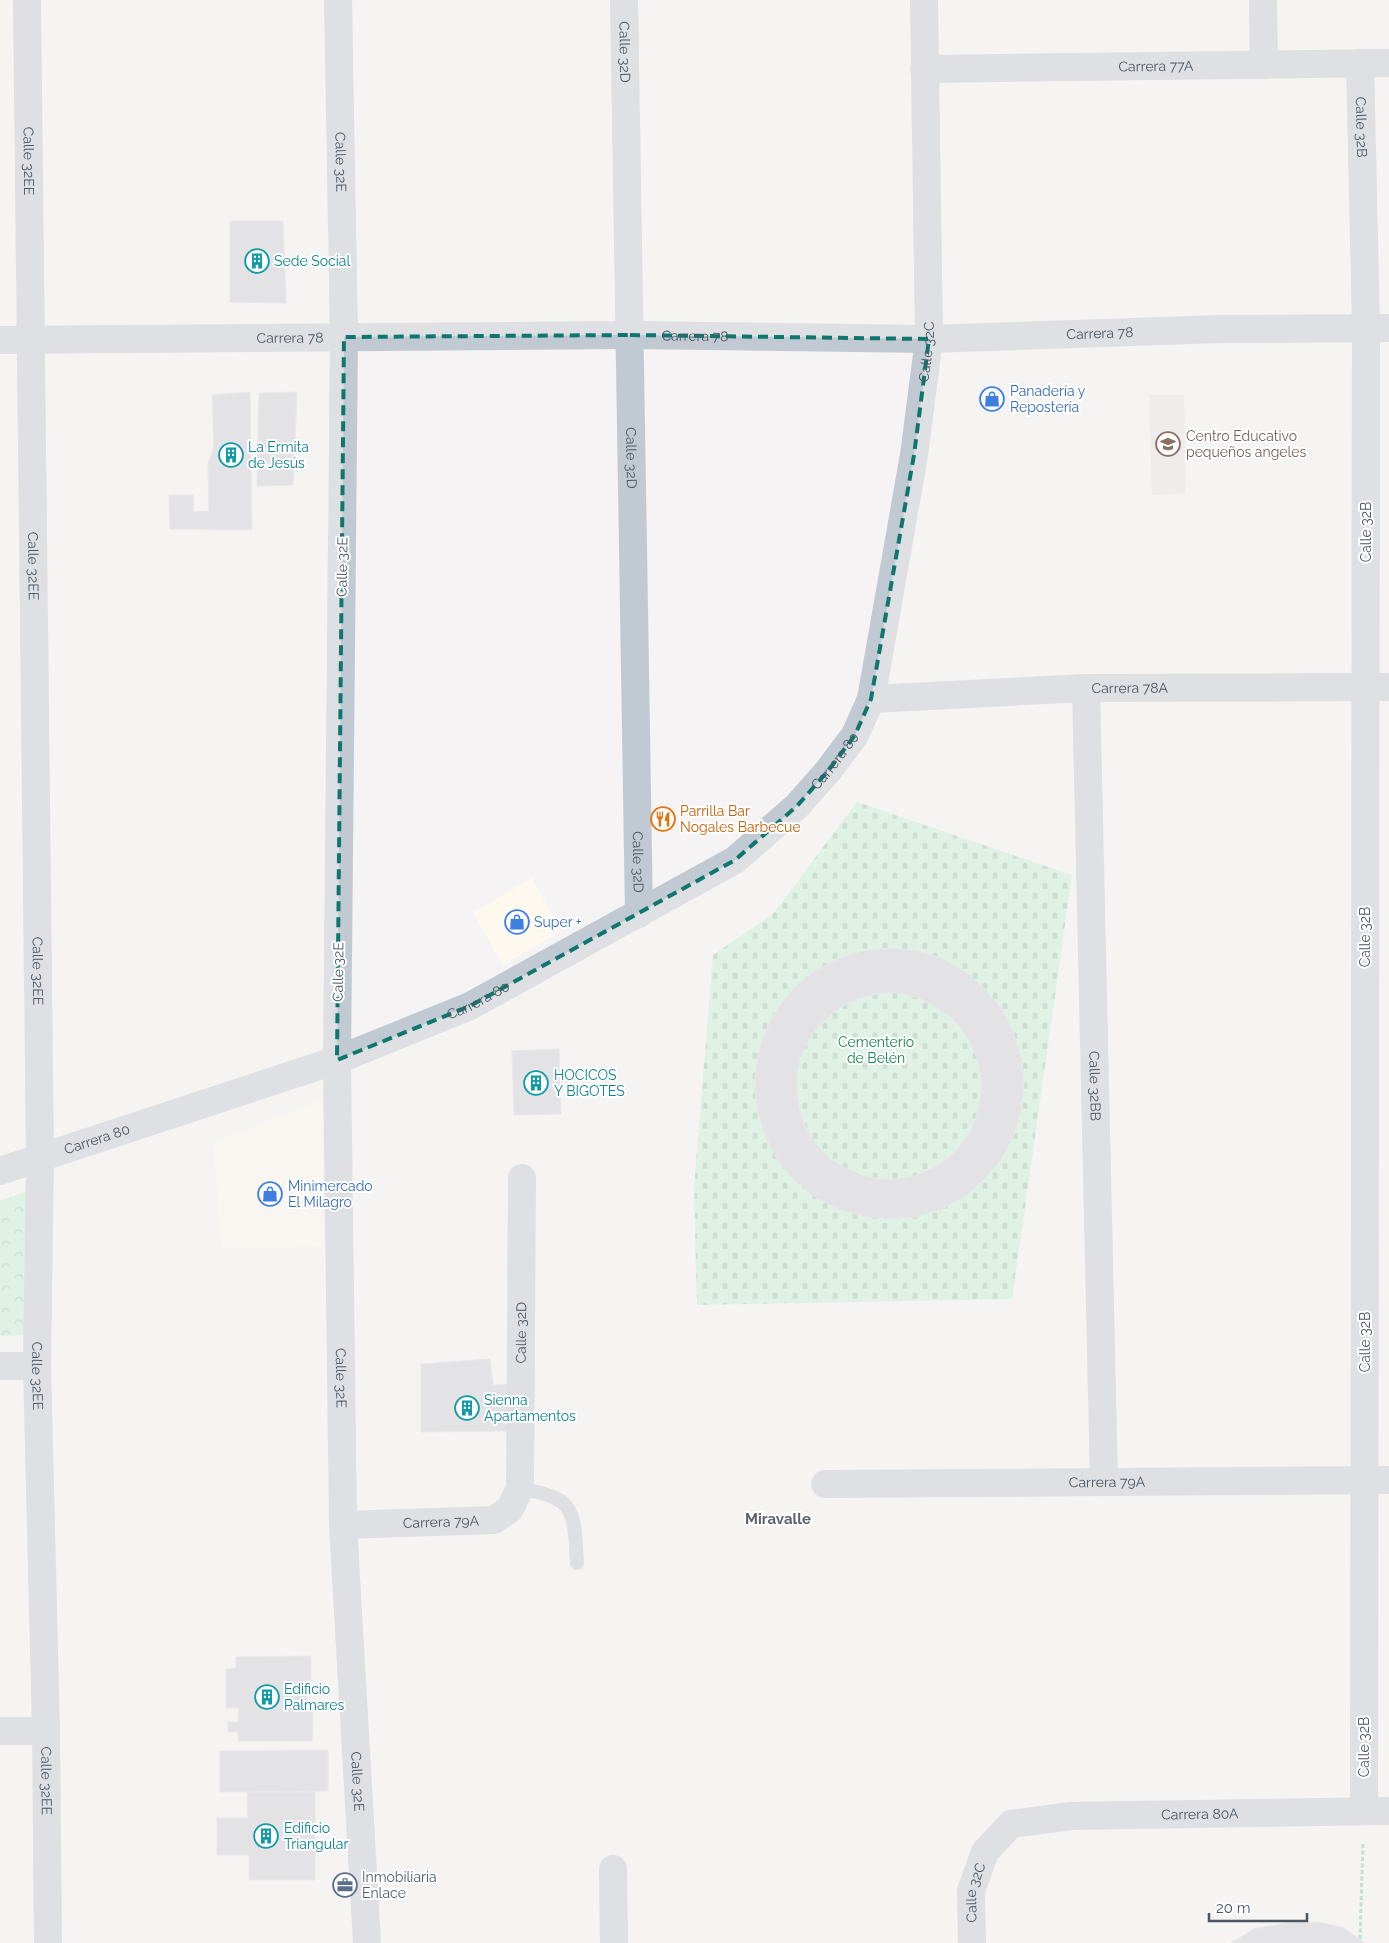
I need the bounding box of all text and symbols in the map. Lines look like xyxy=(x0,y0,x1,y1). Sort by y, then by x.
street label: Calle 32D xyxy=(616,21,633,83)
street label: Carrera 77A xyxy=(1118,58,1194,74)
street label: Calle 32B xyxy=(1353,96,1370,158)
street label: Calle 32EE xyxy=(20,127,37,195)
street label: Calle 32E xyxy=(332,132,349,192)
building icon: Sede Social xyxy=(244,248,270,274)
place label: Sede Social xyxy=(274,253,350,269)
street label: Calle 32C xyxy=(915,321,937,383)
street label: Carrera 78 xyxy=(1066,324,1134,342)
street label: Carrera 78 xyxy=(661,327,729,344)
street label: Carrera 78 xyxy=(256,329,324,346)
place label: Panadería y Repostería xyxy=(1010,383,1086,415)
shop icon: Panadería y Repostería xyxy=(979,386,1005,412)
street label: Calle 32D xyxy=(623,427,640,489)
place label: Centro Educativo pequeños angeles xyxy=(1186,428,1307,460)
school or university icon: Centro Educativo pequeños angeles xyxy=(1155,431,1181,457)
place label: La Ermita de Jesús xyxy=(248,439,309,471)
building icon: La Ermita de Jesús xyxy=(218,442,244,468)
street label: Calle 32B xyxy=(1358,502,1374,562)
street label: Calle 32EE xyxy=(25,532,42,600)
street label: Calle 32E xyxy=(333,537,351,597)
street label: Carrera 78A xyxy=(1092,680,1168,696)
street label: Carrera 80 xyxy=(807,729,862,793)
place label: Parrilla Bar Nogales Barbecue xyxy=(680,803,801,835)
restaurant icon: Parrilla Bar Nogales Barbecue xyxy=(650,806,676,832)
street label: Calle 32D xyxy=(630,831,647,893)
street label: Calle 32B xyxy=(1357,907,1373,967)
shop icon: Super + xyxy=(504,909,530,935)
place label: Super + xyxy=(534,914,582,930)
street label: Calle 32EE xyxy=(30,937,46,1005)
street label: Calle 32E xyxy=(329,942,347,1002)
street label: Carrera 80 xyxy=(444,978,512,1023)
park label: Cementerio de Belén xyxy=(838,1034,914,1066)
street label: Calle 32BB xyxy=(1086,1051,1104,1121)
place label: HOCICOS Y BIGOTES xyxy=(554,1067,625,1099)
building icon: HOCICOS Y BIGOTES xyxy=(523,1070,549,1096)
street label: Carrera 80 xyxy=(62,1121,132,1157)
place label: Minimercado El Milagro xyxy=(288,1178,373,1210)
shop icon: Minimercado El Milagro xyxy=(257,1181,283,1207)
street label: Calle 32D xyxy=(513,1302,529,1364)
street label: Calle 32B xyxy=(1357,1312,1373,1372)
street label: Calle 32EE xyxy=(29,1342,46,1410)
street label: Calle 32E xyxy=(333,1348,349,1408)
place label: Sienna Apartamentos xyxy=(484,1392,576,1424)
building icon: Sienna Apartamentos xyxy=(454,1395,480,1421)
street label: Carrera 79A xyxy=(1069,1474,1146,1490)
district label: Miravalle xyxy=(745,1510,811,1528)
street label: Carrera 79A xyxy=(403,1512,480,1531)
place label: Edificio Palmares xyxy=(284,1681,344,1713)
building icon: Edificio Palmares xyxy=(254,1684,280,1710)
street label: Calle 32B xyxy=(1356,1717,1372,1777)
street label: Calle 32EE xyxy=(38,1746,55,1815)
street label: Calle 32E xyxy=(348,1751,367,1812)
street label: Carrera 80A xyxy=(1161,1805,1239,1823)
place label: Edificio Triangular xyxy=(284,1820,348,1852)
building icon: Edificio Triangular xyxy=(253,1823,279,1849)
street label: Calle 32C xyxy=(963,1860,989,1923)
place label: Inmobiliaria Enlace xyxy=(362,1869,437,1901)
office icon: Inmobiliaria Enlace xyxy=(332,1872,358,1898)
scale bar xyxy=(1209,1890,1306,1922)
text: 20 m xyxy=(1216,1899,1251,1917)

